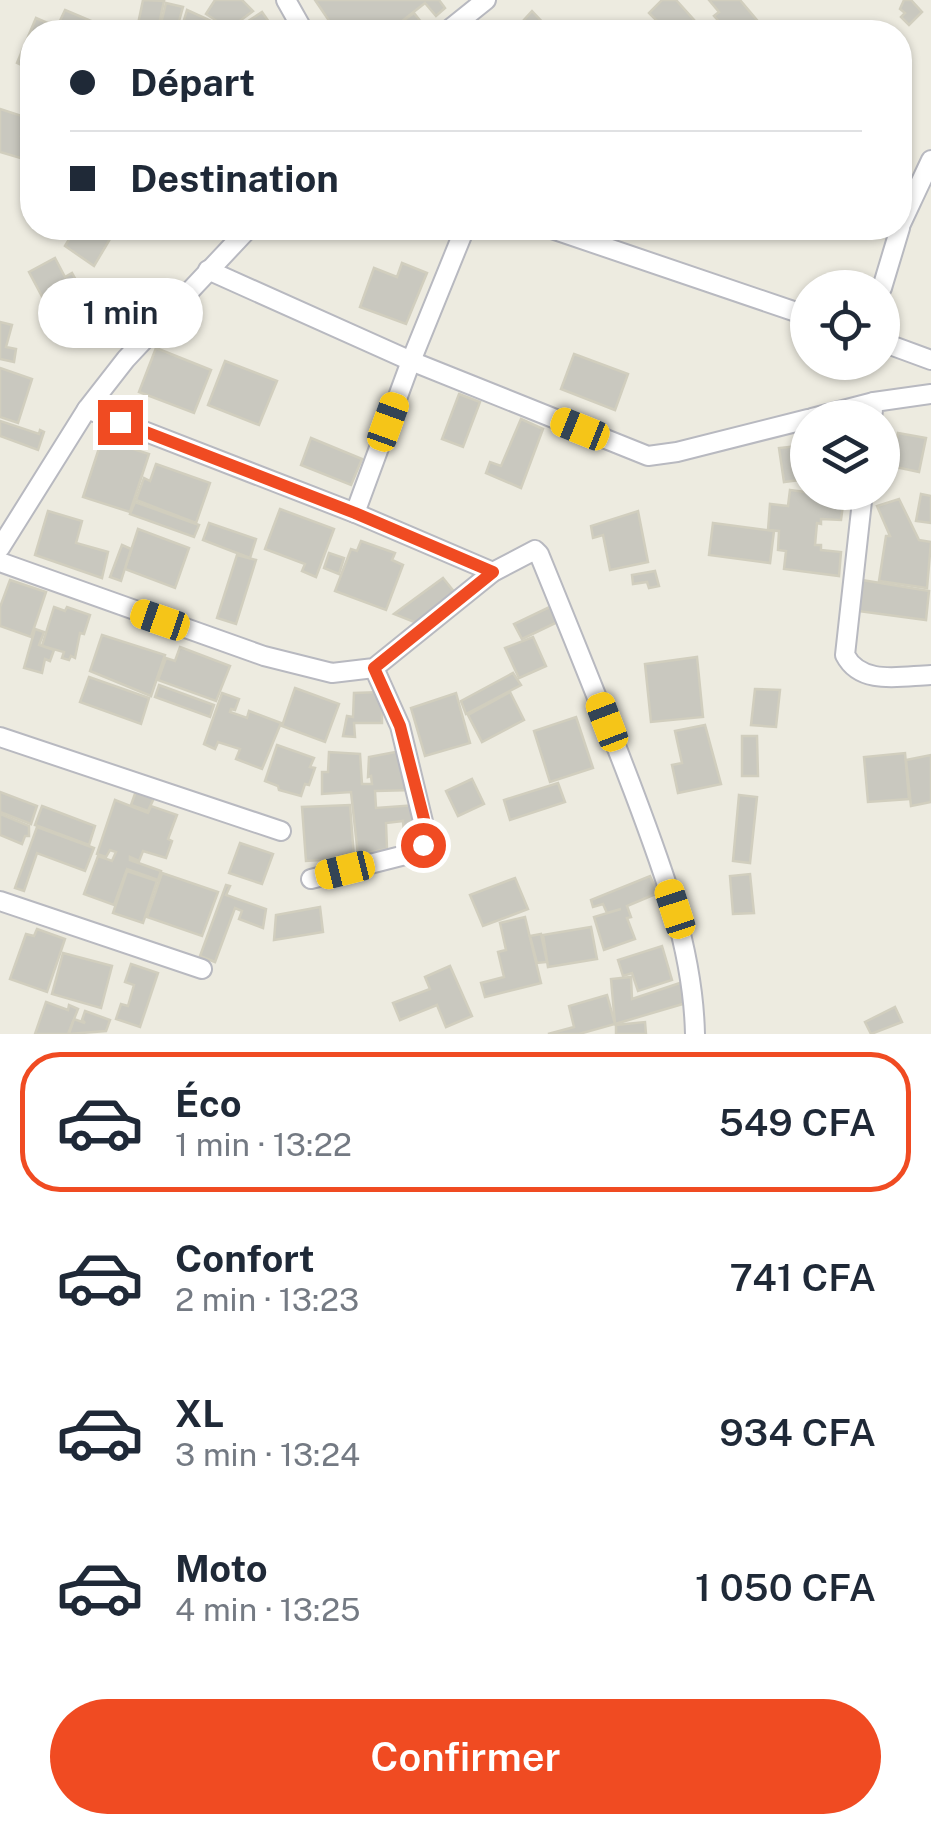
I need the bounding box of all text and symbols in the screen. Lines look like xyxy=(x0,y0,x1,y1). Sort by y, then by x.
text: Départ xyxy=(130,60,255,105)
text: Destination xyxy=(130,156,339,201)
map controls xyxy=(790,270,900,510)
button: locate xyxy=(790,270,900,380)
callout: 1 min xyxy=(38,277,202,347)
text: 1 min xyxy=(82,294,159,331)
car xyxy=(364,389,412,455)
route end xyxy=(98,400,143,445)
button: layers xyxy=(790,400,900,510)
car xyxy=(547,404,613,454)
car xyxy=(127,596,193,644)
car xyxy=(582,689,632,755)
route start xyxy=(401,823,446,868)
car xyxy=(312,848,378,892)
car xyxy=(651,876,699,942)
icon: car xyxy=(55,1077,145,1167)
text: Éco xyxy=(175,1081,242,1126)
text: 549 CFA xyxy=(719,1100,876,1145)
text: 1 min · 13:22 xyxy=(175,1126,352,1163)
icon: car xyxy=(55,1232,145,1322)
text: Confort xyxy=(175,1236,315,1281)
text: 741 CFA xyxy=(730,1255,876,1300)
text: 2 min · 13:23 xyxy=(175,1281,359,1318)
icon: car xyxy=(55,1387,145,1477)
text: XL xyxy=(175,1391,224,1436)
text: 934 CFA xyxy=(719,1410,876,1455)
text: 3 min · 13:24 xyxy=(175,1436,360,1473)
icon: car xyxy=(55,1542,145,1632)
text: Moto xyxy=(175,1546,268,1591)
text: 1 050 CFA xyxy=(695,1565,876,1610)
text: 4 min · 13:25 xyxy=(175,1591,360,1628)
button: Confirmer xyxy=(50,1699,881,1814)

